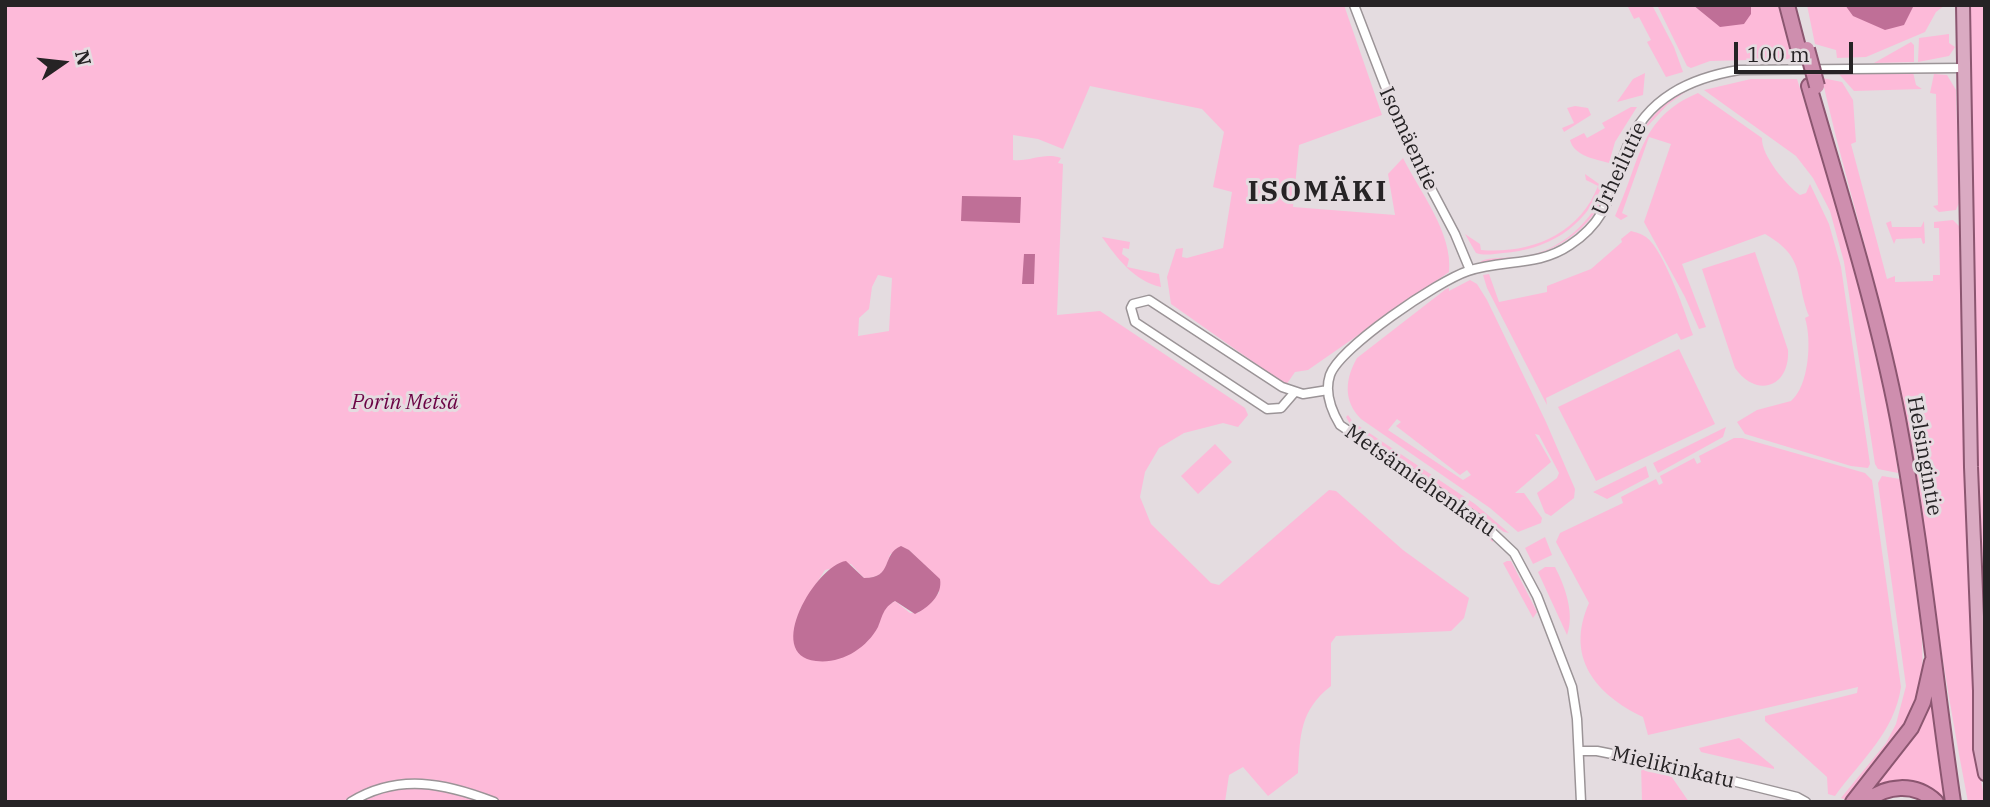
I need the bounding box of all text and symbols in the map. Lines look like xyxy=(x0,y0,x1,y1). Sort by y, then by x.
north arrow xyxy=(28,28,98,98)
scale bar xyxy=(1738,28,1857,72)
text: 100 m xyxy=(1747,40,1810,68)
text: N xyxy=(70,48,97,68)
street label: Isomäentie xyxy=(1373,83,1443,195)
street label: Urheilutie xyxy=(1587,118,1653,220)
district label: ISOMÄKI xyxy=(1249,176,1387,210)
park label: Porin Metsä xyxy=(352,390,458,416)
street label: Helsingintie xyxy=(1901,394,1947,518)
street label: Metsämiehenkatu xyxy=(1340,420,1500,542)
street label: Mielikinkatu xyxy=(1609,742,1737,794)

